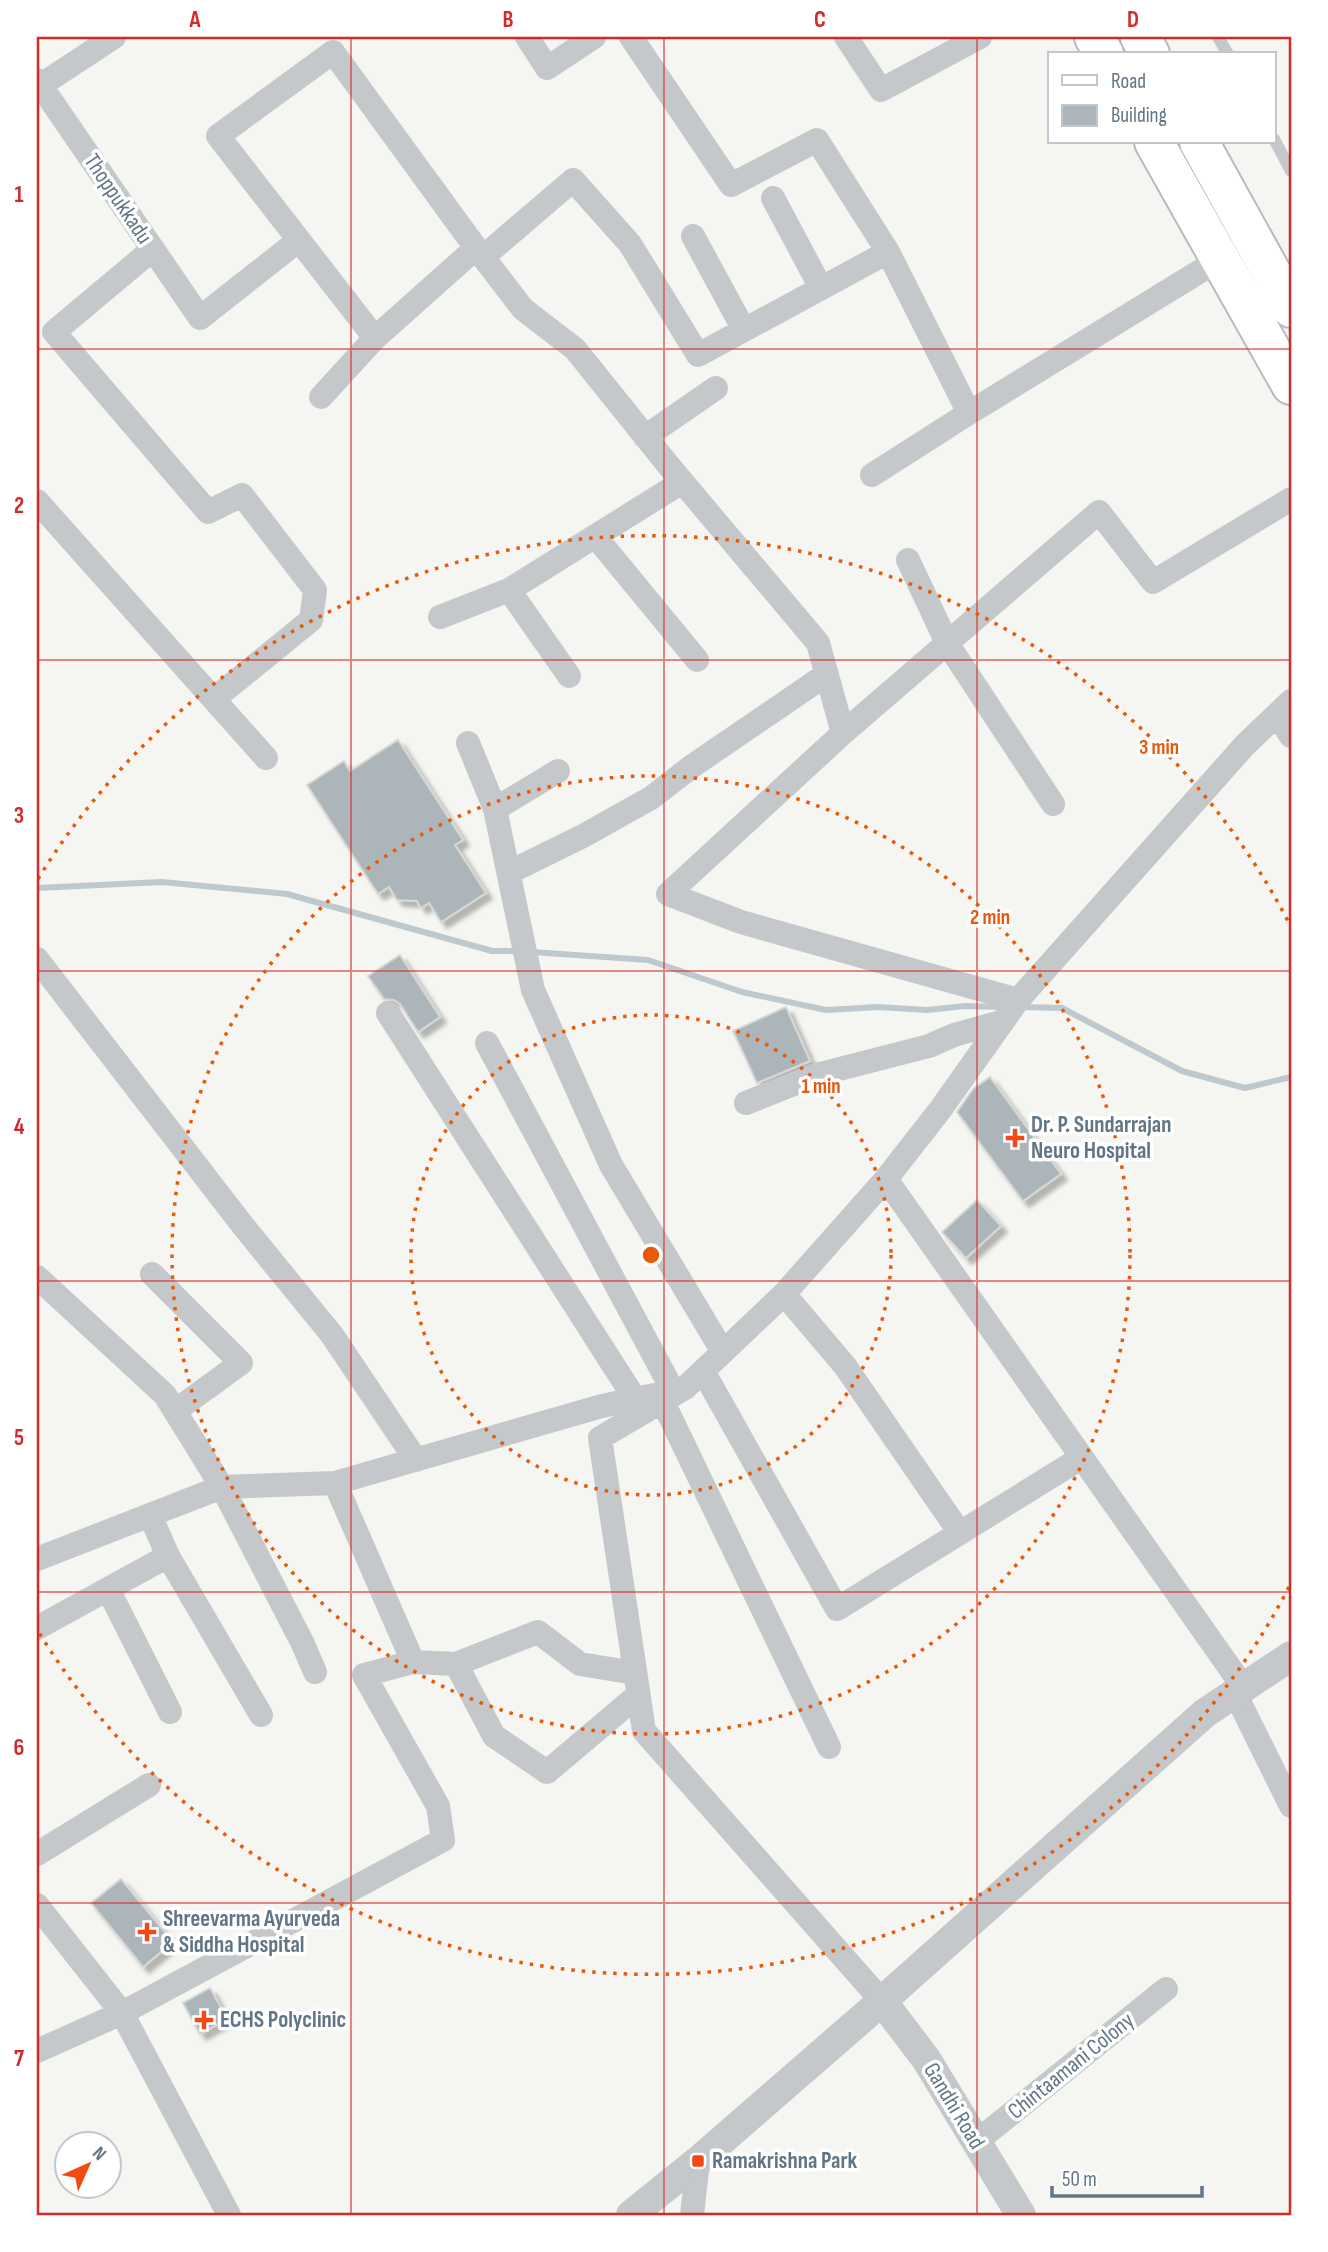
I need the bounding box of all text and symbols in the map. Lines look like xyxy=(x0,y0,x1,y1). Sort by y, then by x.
text: A xyxy=(189,6,202,34)
text: B xyxy=(503,6,514,34)
text: C xyxy=(814,6,826,34)
text: D xyxy=(1127,6,1139,34)
legend xyxy=(1048,52,1276,144)
text: Road xyxy=(1111,69,1146,94)
text: Building xyxy=(1111,103,1167,128)
street label: Thoppukkadu xyxy=(78,149,158,249)
text: 1 xyxy=(14,181,24,209)
text: 2 xyxy=(14,492,24,520)
text: 3 min xyxy=(1139,735,1179,760)
text: 3 xyxy=(14,802,24,830)
text: 2 min xyxy=(970,905,1010,930)
text: 1 min xyxy=(801,1074,841,1099)
place label: Dr. P. Sundarrajan Neuro Hospital xyxy=(1031,1111,1171,1165)
text: 4 xyxy=(14,1113,25,1141)
marker: Dr. P. Sundarrajan Neuro Hospital xyxy=(1005,1128,1025,1148)
centre of rings xyxy=(639,1243,663,1267)
text: 5 xyxy=(14,1424,24,1452)
text: 6 xyxy=(14,1734,24,1762)
place label: Shreevarma Ayurveda & Siddha Hospital xyxy=(163,1905,340,1959)
marker: Shreevarma Ayurveda & Siddha Hospital xyxy=(137,1922,157,1942)
place label: ECHS Polyclinic xyxy=(220,2006,346,2034)
street label: Chintaamani Colony xyxy=(1002,2007,1140,2125)
marker: ECHS Polyclinic xyxy=(194,2010,214,2030)
text: 7 xyxy=(14,2045,24,2073)
street label: Gandhi Road xyxy=(917,2058,991,2154)
north arrow xyxy=(52,2130,122,2200)
text: N xyxy=(87,2142,111,2166)
place label: Ramakrishna Park xyxy=(712,2147,858,2175)
marker: Ramakrishna Park xyxy=(690,2153,706,2169)
scale bar xyxy=(1052,2154,1202,2198)
text: 50 m xyxy=(1062,2167,1097,2192)

